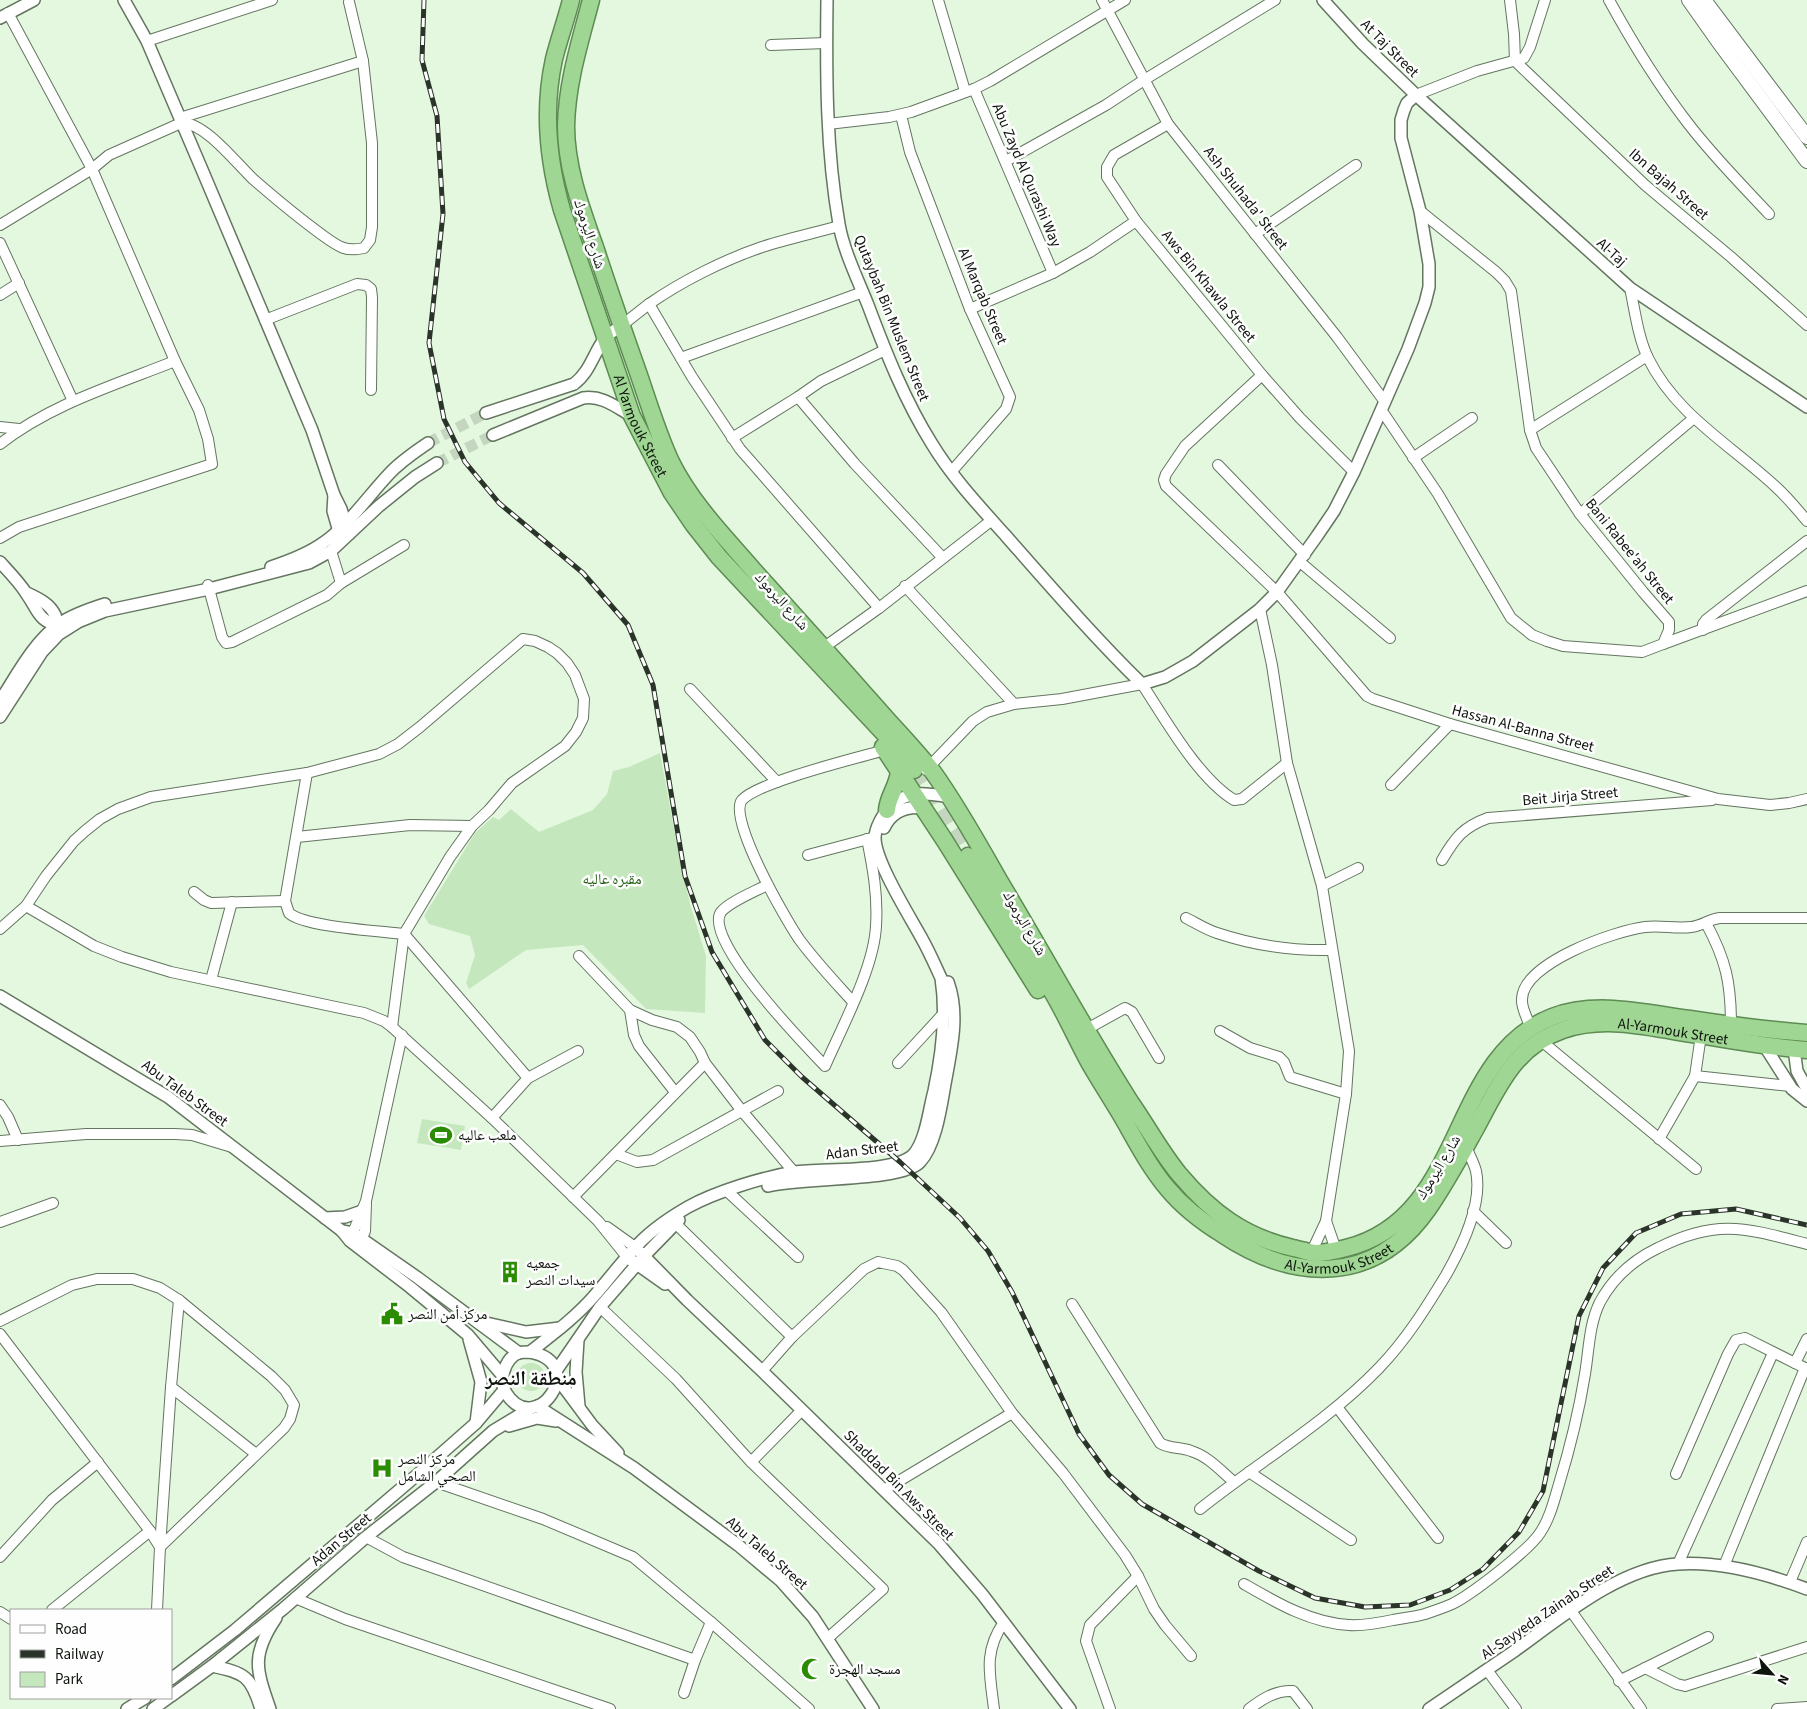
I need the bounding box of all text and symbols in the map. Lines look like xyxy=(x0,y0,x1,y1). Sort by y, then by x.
street label: At Taj Street xyxy=(1356,14,1424,82)
street label: Abu Zayd Al Qurashi Way xyxy=(987,100,1066,250)
street label: Ash Shuhada' Street xyxy=(1198,142,1293,254)
street label: Ibn Bajah Street xyxy=(1624,144,1713,225)
street label: شارع اليرموك xyxy=(568,197,611,272)
street label: Aws Bin Khawla Street xyxy=(1157,226,1261,347)
street label: Qutaybah Bin Muslem Street xyxy=(849,232,935,404)
street label: Al-Taj xyxy=(1592,233,1631,272)
street label: Al Marqab Street xyxy=(953,245,1012,348)
street label: Al Yarmouk Street xyxy=(608,372,672,481)
street label: Bani Rabee'ah Street xyxy=(1580,494,1679,609)
street label: شارع اليرموك xyxy=(750,568,814,635)
street label: Hassan Al-Banna Street xyxy=(1450,699,1596,758)
street label: Beit Jirja Street xyxy=(1521,782,1619,811)
park label: مقبره عاليه xyxy=(583,869,642,890)
street label: شارع اليرموك xyxy=(997,887,1052,960)
street label: Al-Yarmouk Street xyxy=(1617,1013,1730,1051)
street label: Abu Taleb Street xyxy=(137,1055,232,1132)
sports icon: ملعب عاليه xyxy=(428,1122,454,1148)
place label: ملعب عاليه xyxy=(458,1125,517,1146)
street label: شارع اليرموك xyxy=(1411,1131,1466,1204)
street label: Adan Street xyxy=(825,1136,899,1165)
street label: Al-Yarmouk Street xyxy=(1282,1239,1398,1280)
place label: جمعيه سيدات النصر xyxy=(525,1253,596,1291)
building icon: جمعيه سيدات النصر xyxy=(497,1259,523,1285)
public building icon: مركز أمن النصر xyxy=(379,1301,405,1327)
place label: مركز أمن النصر xyxy=(407,1304,487,1325)
district label: منطقة النصر xyxy=(484,1365,577,1393)
street label: Shaddad Bin Aws Street xyxy=(839,1425,959,1545)
place label: مركز النصر الصحي الشامل xyxy=(397,1449,476,1488)
hospital icon: مركز النصر الصحي الشامل xyxy=(369,1455,395,1481)
street label: Adan Street xyxy=(307,1508,376,1571)
street label: Abu Taleb Street xyxy=(721,1512,812,1595)
street label: Al-Sayyeda Zainab Street xyxy=(1477,1560,1618,1665)
legend xyxy=(10,1609,172,1699)
text: Road xyxy=(55,1619,87,1640)
text: Railway xyxy=(55,1644,104,1665)
north arrow xyxy=(1747,1649,1797,1699)
mosque icon: مسجد الهجرة xyxy=(799,1656,825,1682)
place label: مسجد الهجرة xyxy=(829,1659,901,1680)
text: Park xyxy=(55,1669,84,1690)
text: N xyxy=(1772,1671,1794,1688)

